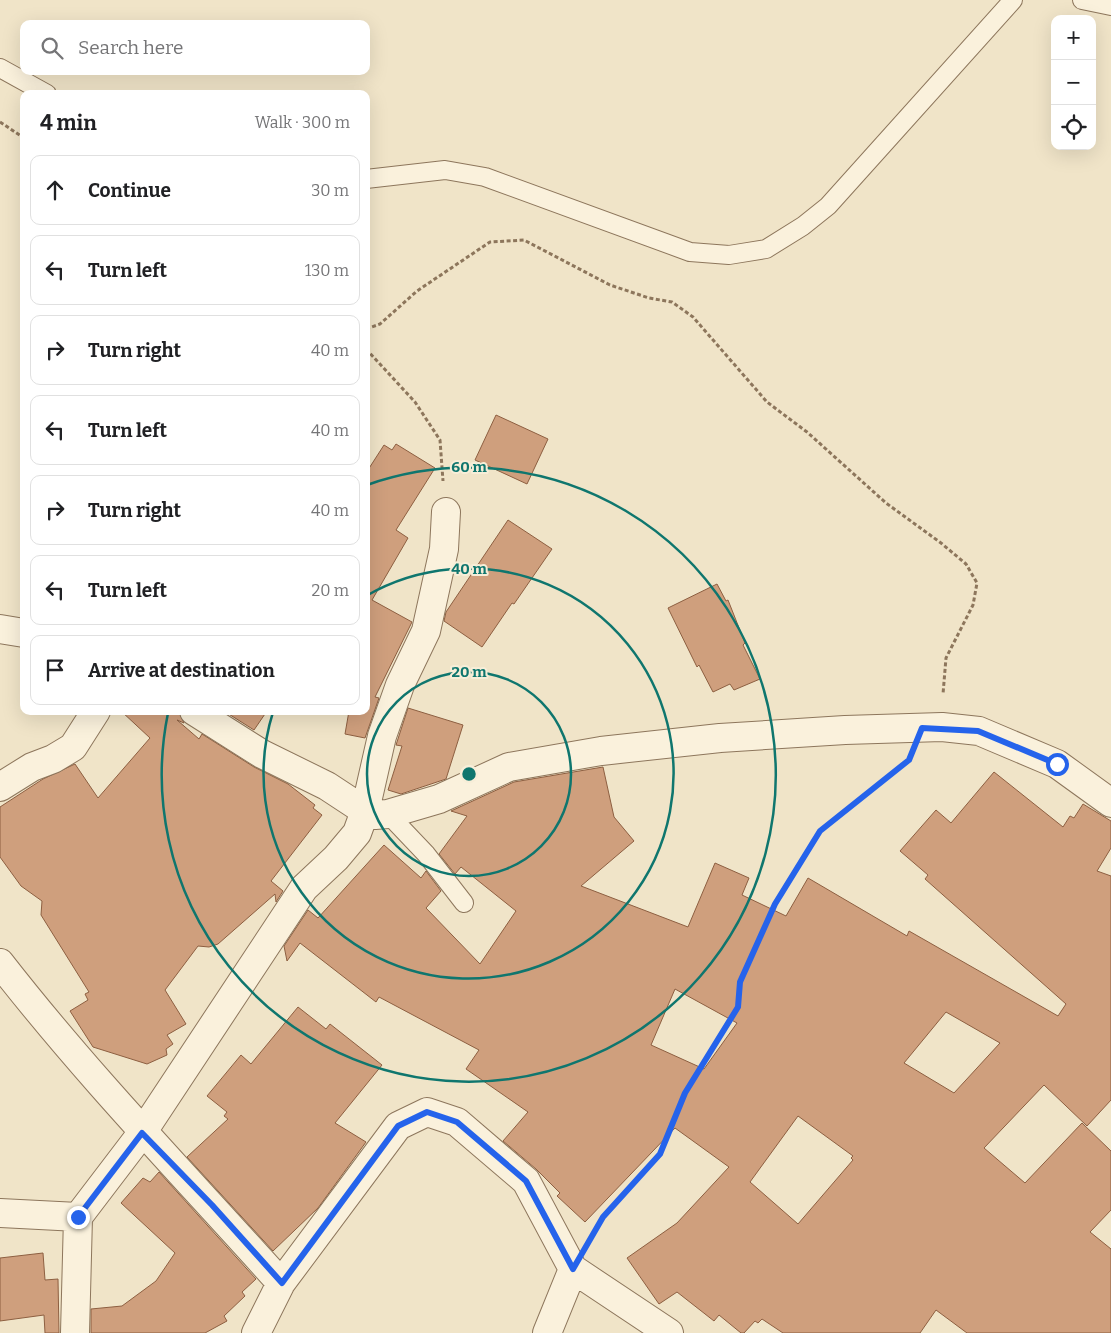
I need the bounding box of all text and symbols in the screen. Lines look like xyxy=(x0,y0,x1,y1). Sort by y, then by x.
map controls xyxy=(1051,15,1096,150)
button: + xyxy=(1051,15,1096,60)
search box xyxy=(20,20,370,75)
icon: search xyxy=(38,34,66,62)
text: Search here xyxy=(78,36,183,59)
button: − xyxy=(1051,60,1096,105)
button: locate xyxy=(1051,105,1096,150)
text: 4 min xyxy=(40,110,97,136)
text: Walk · 300 m xyxy=(255,113,350,132)
icon: ahead xyxy=(41,176,69,204)
text: Continue xyxy=(88,179,171,202)
text: 30 m xyxy=(311,181,349,200)
icon: left xyxy=(41,256,69,284)
text: Turn left xyxy=(88,259,167,282)
text: 130 m xyxy=(305,261,349,280)
icon: right xyxy=(41,336,69,364)
text: Turn right xyxy=(88,339,181,362)
text: 40 m xyxy=(311,341,349,360)
icon: left xyxy=(41,416,69,444)
text: Turn left xyxy=(88,419,167,442)
text: 40 m xyxy=(311,421,349,440)
text: 60 m xyxy=(451,458,487,476)
icon: right xyxy=(41,496,69,524)
text: Turn right xyxy=(88,499,181,522)
text: 40 m xyxy=(311,501,349,520)
text: 40 m xyxy=(451,560,488,578)
icon: left xyxy=(41,576,69,604)
text: Turn left xyxy=(88,579,167,602)
text: 20 m xyxy=(312,581,349,600)
icon: arrive xyxy=(41,656,69,684)
text: Arrive at destination xyxy=(88,659,275,682)
text: 20 m xyxy=(452,663,487,681)
route start xyxy=(1046,753,1069,776)
centre of rings xyxy=(460,765,478,783)
route end xyxy=(67,1206,90,1229)

